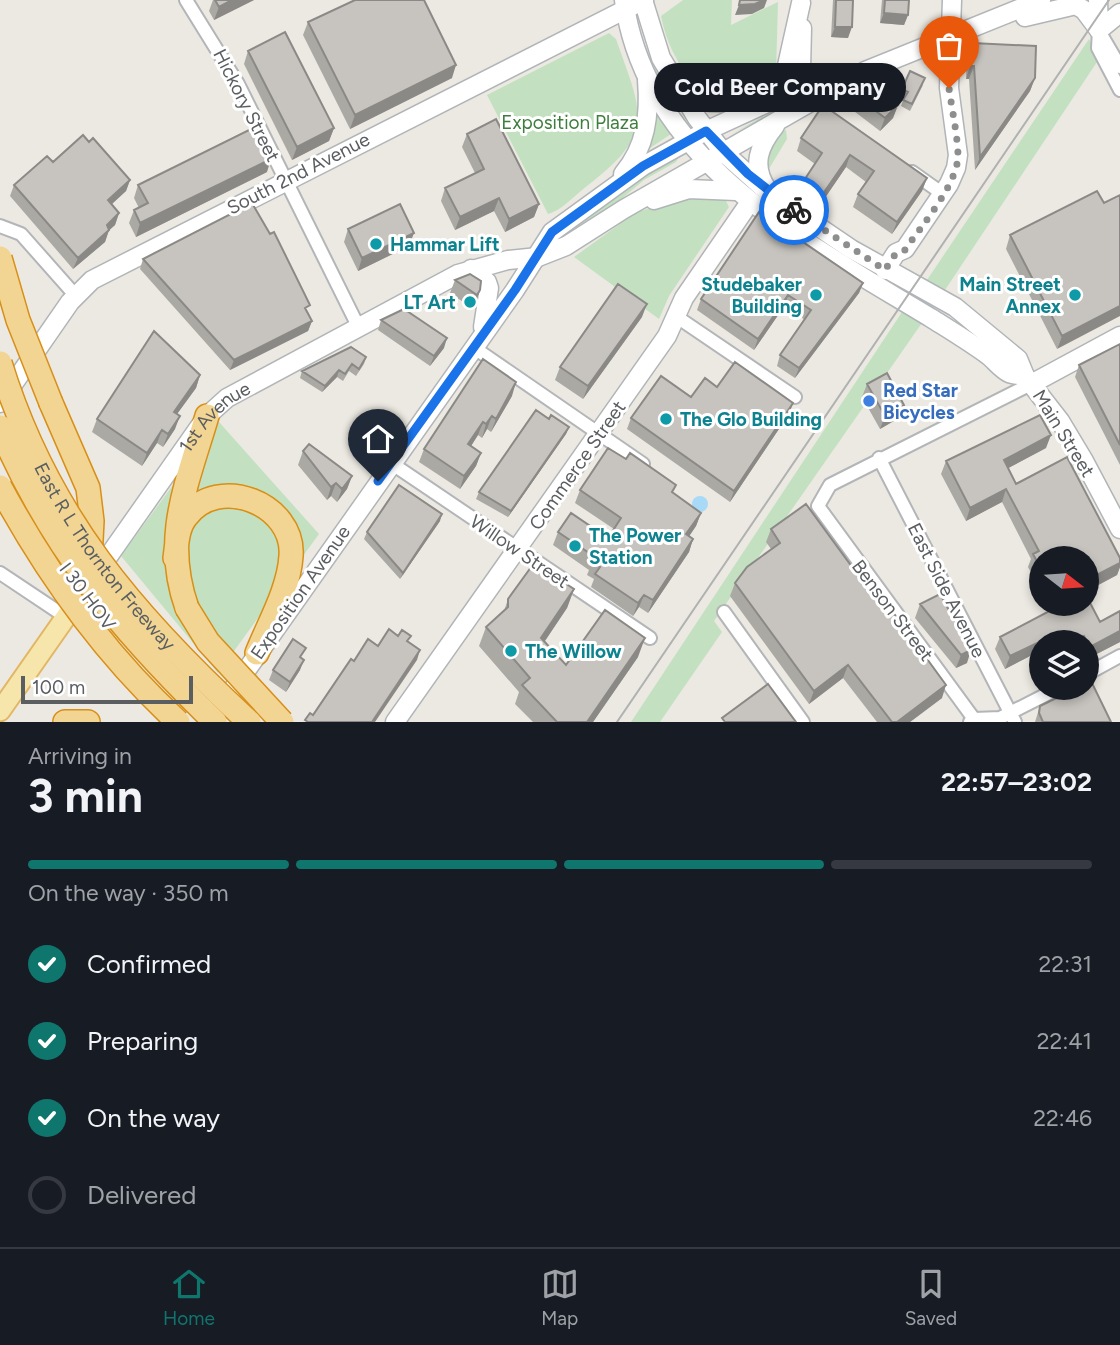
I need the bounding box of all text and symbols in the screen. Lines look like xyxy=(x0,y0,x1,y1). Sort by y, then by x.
pin xyxy=(919,16,979,88)
icon: bag xyxy=(930,27,968,65)
street label: Hickory Street xyxy=(208,45,285,165)
callout: Cold Beer Company xyxy=(655,64,907,112)
text: Cold Beer Company xyxy=(675,73,885,101)
park label: Exposition Plaza xyxy=(501,111,639,134)
street label: South 2nd Avenue xyxy=(223,128,373,219)
courier xyxy=(759,175,829,245)
icon: bike xyxy=(775,191,813,229)
place label: Hammar Lift xyxy=(390,233,500,256)
marker: Hammar Lift xyxy=(368,236,384,252)
place label: Studebaker Building xyxy=(701,273,802,318)
place label: Main Street Annex xyxy=(959,273,1061,318)
marker: Studebaker Building xyxy=(808,287,824,303)
marker: Main Street Annex xyxy=(1067,287,1083,303)
place label: LT Art xyxy=(403,291,456,314)
marker: LT Art xyxy=(462,294,478,310)
street label: 1st Avenue xyxy=(174,377,254,457)
place label: Red Star Bicycles xyxy=(883,379,958,424)
street label: Main Street xyxy=(1028,385,1099,481)
marker: Red Star Bicycles xyxy=(861,393,877,409)
street label: Commerce Street xyxy=(524,396,631,534)
place label: The Glo Building xyxy=(680,408,822,431)
pin xyxy=(348,409,408,481)
marker: The Glo Building xyxy=(658,411,674,427)
icon: home xyxy=(359,420,397,458)
street label: East R L Thornton Freeway xyxy=(29,459,180,655)
street label: Willow Street xyxy=(466,510,574,593)
street label: East Side Avenue xyxy=(903,519,990,661)
street label: Exposition Avenue xyxy=(246,521,355,664)
place label: The Power Station xyxy=(589,524,681,569)
marker: The Power Station xyxy=(567,538,583,554)
north arrow xyxy=(1029,546,1099,616)
map controls xyxy=(1029,546,1099,700)
street label: Benson Street xyxy=(847,555,938,666)
street label: I 30 HOV xyxy=(55,558,121,635)
button: layers xyxy=(1029,630,1099,700)
place label: The Willow xyxy=(525,640,622,663)
marker: The Willow xyxy=(503,643,519,659)
scale bar xyxy=(21,673,192,705)
text: 100 m xyxy=(32,676,85,699)
text: Arriving in xyxy=(28,742,132,770)
text: 22:57–23:02 xyxy=(941,766,1092,798)
text: 3 min xyxy=(28,768,143,824)
text: On the way · 350 m xyxy=(28,879,229,907)
icon: check xyxy=(28,945,66,983)
text: Confirmed xyxy=(87,948,211,980)
text: 22:31 xyxy=(1038,950,1092,978)
icon: check xyxy=(28,1022,66,1060)
text: Preparing xyxy=(87,1025,198,1057)
text: 22:41 xyxy=(1037,1027,1092,1055)
icon: check xyxy=(28,1099,66,1137)
text: On the way xyxy=(87,1102,220,1134)
text: 22:46 xyxy=(1033,1104,1092,1132)
text: Delivered xyxy=(87,1179,196,1211)
tab: Home xyxy=(163,1265,215,1330)
tab: Map xyxy=(541,1265,579,1330)
tab: Saved xyxy=(905,1265,957,1330)

